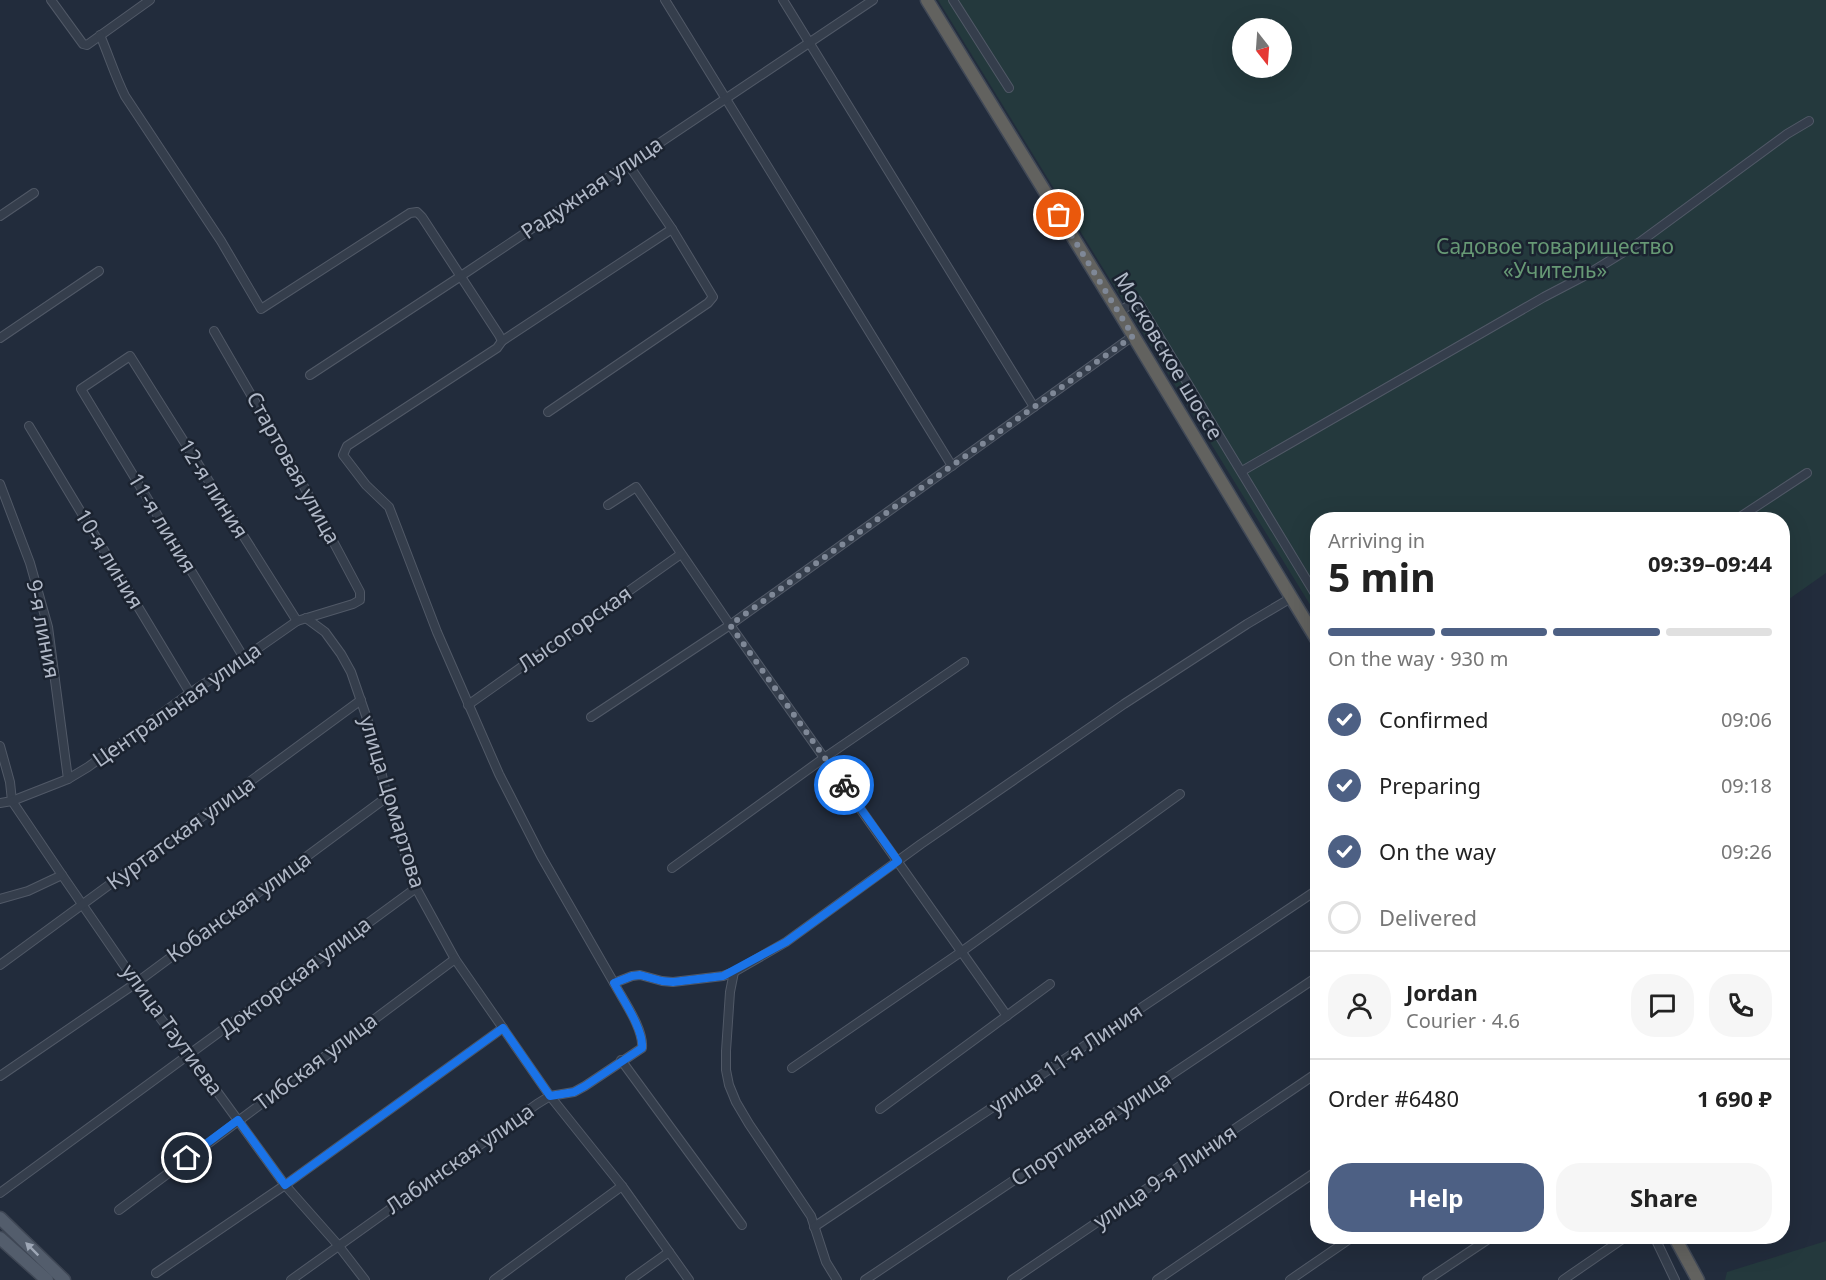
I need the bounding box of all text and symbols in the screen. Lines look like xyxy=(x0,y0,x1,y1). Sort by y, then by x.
north arrow xyxy=(1232,18,1292,78)
map controls xyxy=(1232,18,1292,78)
street label: Радужная улица xyxy=(515,129,668,245)
pin xyxy=(1033,189,1084,240)
icon: bag xyxy=(1042,198,1075,231)
park label: Садовое товарищество «Учитель» xyxy=(1436,232,1674,284)
street label: Московское шоссе xyxy=(1108,267,1230,444)
street label: Стартовая улица xyxy=(240,386,347,549)
street label: 12-я линия xyxy=(172,434,255,543)
street label: 11-я линия xyxy=(122,467,204,578)
street label: 10-я линия xyxy=(69,503,151,614)
text: Arriving in xyxy=(1328,527,1425,554)
text: 09:39–09:44 xyxy=(1648,548,1772,578)
text: 5 min xyxy=(1328,550,1435,603)
street label: 9-я линия xyxy=(21,577,67,680)
street label: Лысогорская xyxy=(512,579,637,678)
street label: Центральная улица xyxy=(87,635,266,773)
text: On the way · 930 m xyxy=(1328,645,1508,672)
icon: check xyxy=(1328,703,1361,736)
text: Confirmed xyxy=(1379,704,1489,734)
text: 09:06 xyxy=(1721,706,1772,733)
street label: улица Цомартова xyxy=(353,712,433,891)
courier xyxy=(814,755,874,815)
street label: Куртатская улица xyxy=(101,769,260,895)
icon: bike xyxy=(828,769,861,802)
icon: check xyxy=(1328,769,1361,802)
text: Preparing xyxy=(1379,770,1481,800)
text: 09:18 xyxy=(1721,772,1772,799)
icon: check xyxy=(1328,835,1361,868)
text: On the way xyxy=(1379,836,1496,866)
text: 09:26 xyxy=(1721,838,1772,865)
street label: Кобанская улица xyxy=(161,844,316,968)
text: Delivered xyxy=(1379,902,1477,932)
street label: Докторская улица xyxy=(213,910,376,1043)
street label: улица Таутиева xyxy=(116,958,230,1101)
button: person xyxy=(1328,974,1391,1037)
button: chat xyxy=(1631,974,1694,1037)
button: phone xyxy=(1709,974,1772,1037)
text: Jordan xyxy=(1406,977,1478,1007)
street label: улица 11-я Линия xyxy=(983,996,1148,1120)
street label: Тибская улица xyxy=(248,1006,382,1116)
text: Courier · 4.6 xyxy=(1406,1007,1520,1034)
street label: Спортивная улица xyxy=(1005,1064,1176,1192)
text: Order #6480 xyxy=(1328,1083,1459,1113)
text: 1 690 ₽ xyxy=(1697,1083,1772,1113)
street label: Лабинская улица xyxy=(380,1097,539,1220)
street label: улица 9-я Линия xyxy=(1087,1118,1242,1235)
pin xyxy=(161,1132,212,1183)
icon: home xyxy=(170,1141,203,1174)
button: Help xyxy=(1328,1163,1544,1232)
button: Share xyxy=(1556,1163,1772,1232)
one-way arrow xyxy=(26,1242,40,1256)

